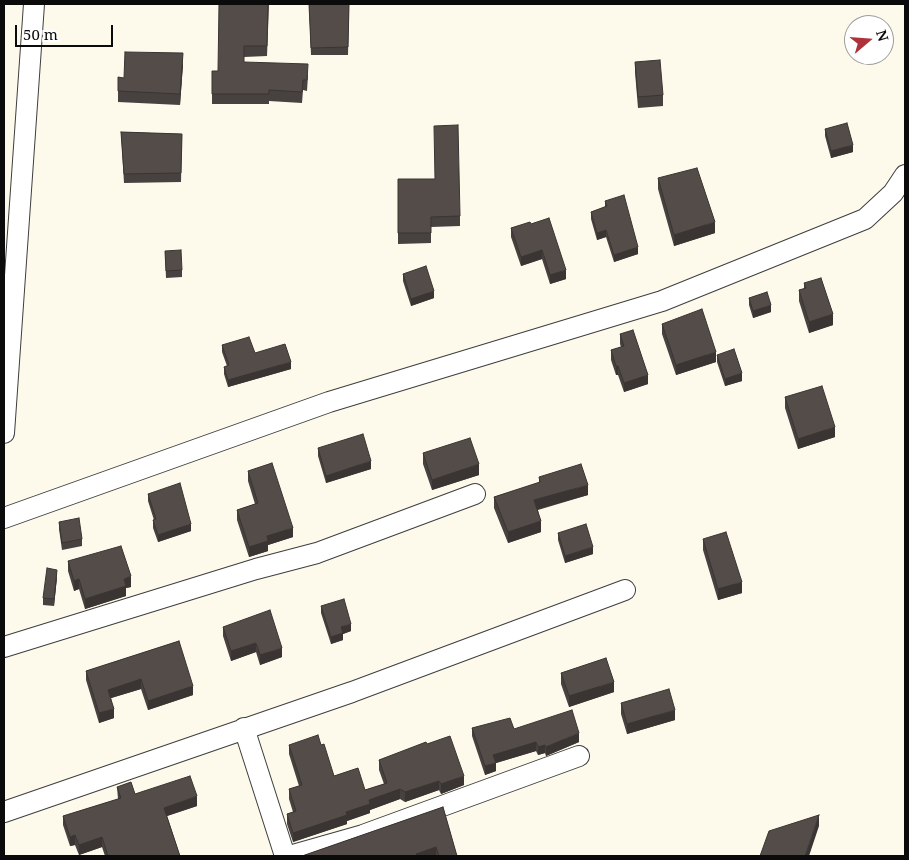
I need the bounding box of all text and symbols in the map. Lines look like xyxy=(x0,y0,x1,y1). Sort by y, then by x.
scale bar xyxy=(18,15,115,47)
north arrow xyxy=(844,15,894,65)
text: 50 m xyxy=(23,24,58,44)
text: N xyxy=(872,27,894,44)

